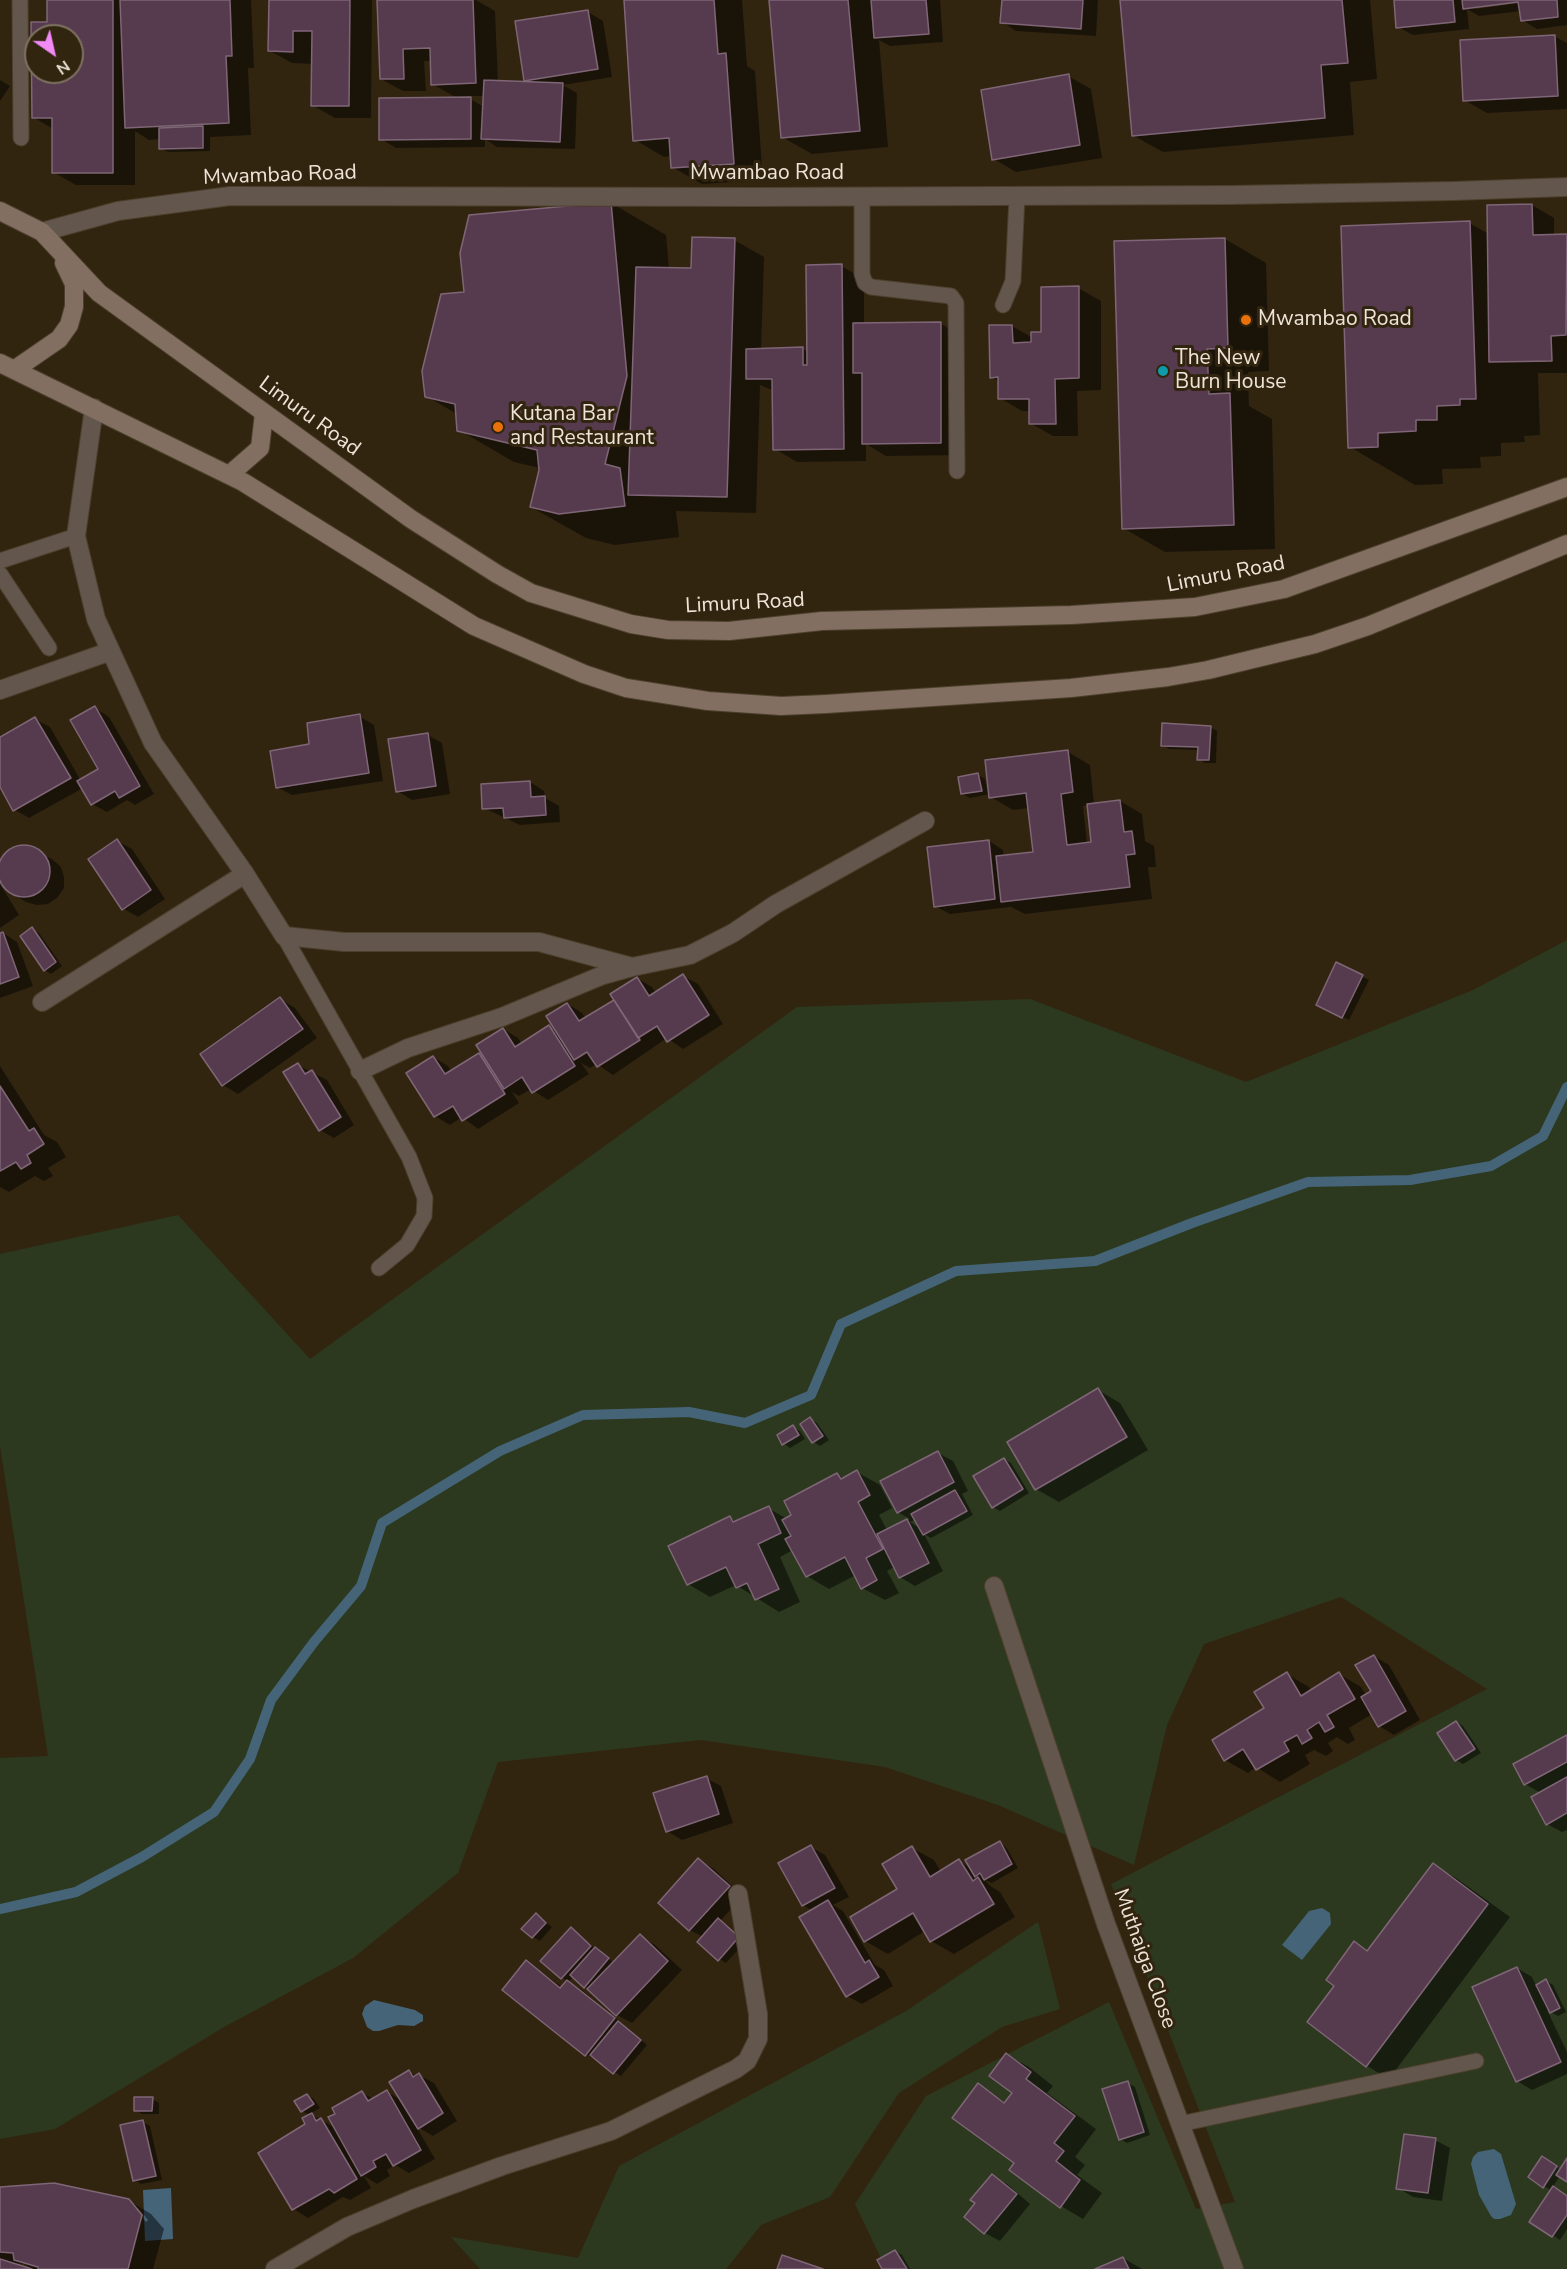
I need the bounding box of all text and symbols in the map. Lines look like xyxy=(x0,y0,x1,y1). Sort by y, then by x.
north arrow xyxy=(24,24,84,84)
text: N xyxy=(52,55,74,80)
street label: Mwambao Road xyxy=(203,161,357,191)
street label: Mwambao Road xyxy=(690,161,844,187)
place label: Mwambao Road xyxy=(1258,307,1412,333)
marker: Mwambao Road xyxy=(1239,313,1253,327)
place label: The New Burn House xyxy=(1175,346,1287,396)
marker: The New Burn House xyxy=(1156,364,1170,378)
street label: Limuru Road xyxy=(253,372,365,462)
place label: Kutana Bar and Restaurant xyxy=(510,402,654,452)
marker: Kutana Bar and Restaurant xyxy=(491,420,505,434)
street label: Limuru Road xyxy=(1165,551,1287,599)
street label: Limuru Road xyxy=(685,588,805,620)
street label: Muthaiga Close xyxy=(1107,1886,1181,2032)

